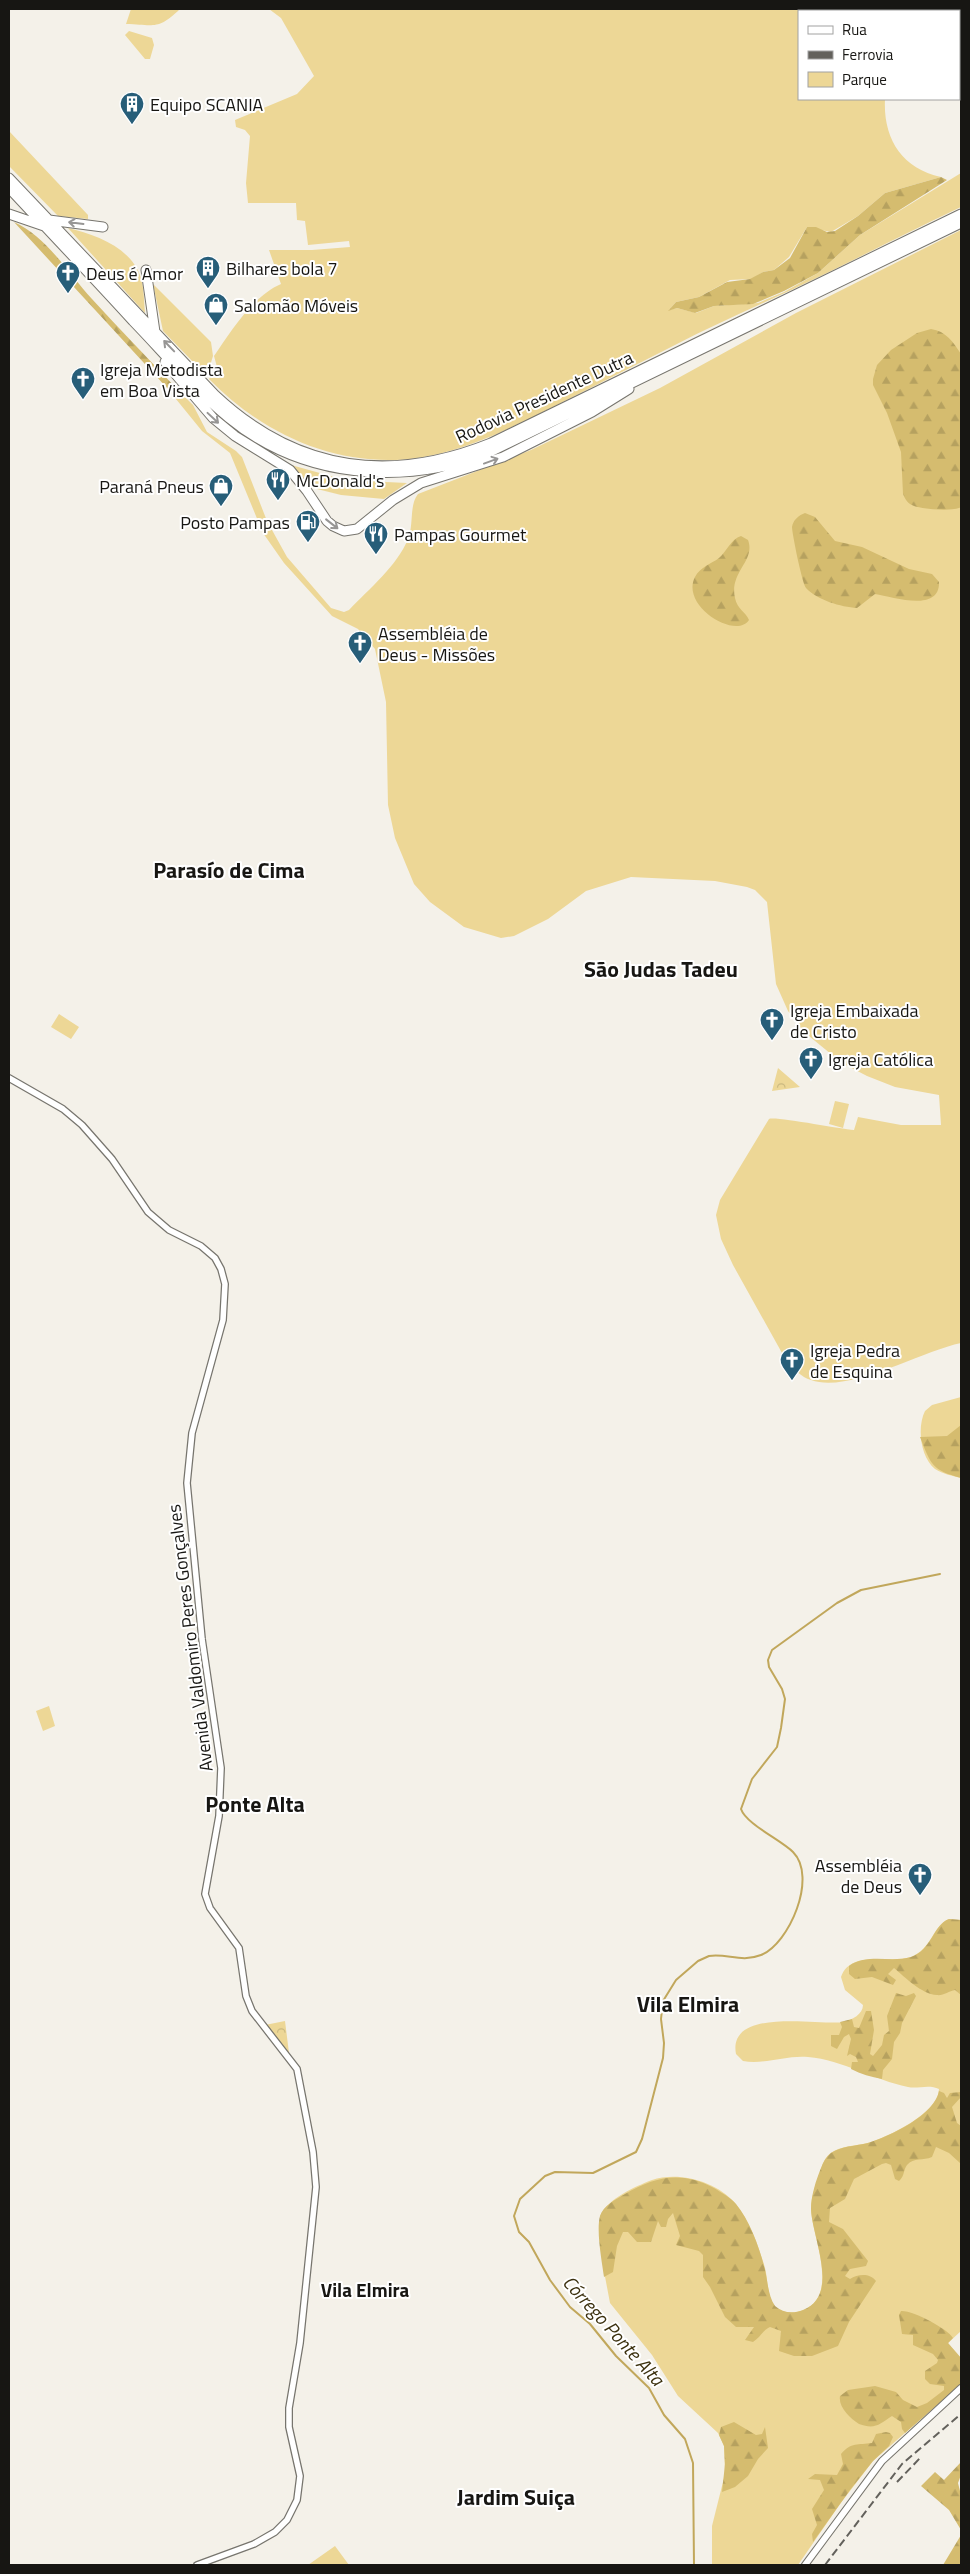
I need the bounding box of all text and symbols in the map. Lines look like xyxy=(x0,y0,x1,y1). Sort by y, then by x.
legend xyxy=(798,10,960,100)
text: Rua xyxy=(842,18,867,41)
text: Ferrovia xyxy=(842,43,894,66)
text: Parque xyxy=(842,68,887,91)
building icon: Equipo SCANIA xyxy=(119,91,145,125)
place label: Equipo SCANIA xyxy=(150,91,264,118)
one-way arrow xyxy=(68,218,84,228)
building icon: Bilhares bola 7 xyxy=(195,255,221,289)
place label: Bilhares bola 7 xyxy=(226,255,338,282)
church icon: Deus é Amor xyxy=(55,260,81,294)
place label: Deus é Amor xyxy=(86,260,183,287)
shop icon: Salomão Móveis xyxy=(203,292,229,326)
place label: Salomão Móveis xyxy=(234,292,358,319)
one-way arrow xyxy=(163,340,175,352)
street label: Rodovia Presidente Dutra xyxy=(451,344,637,450)
place label: Igreja Metodista em Boa Vista xyxy=(100,356,223,404)
church icon: Igreja Metodista em Boa Vista xyxy=(70,366,96,400)
one-way arrow xyxy=(207,412,219,424)
one-way arrow xyxy=(483,456,498,465)
restaurant icon: McDonald's xyxy=(265,467,291,501)
place label: McDonald's xyxy=(296,467,384,494)
place label: Paraná Pneus xyxy=(99,473,204,500)
shop icon: Paraná Pneus xyxy=(208,473,234,507)
place label: Posto Pampas xyxy=(180,509,290,536)
fuel station icon: Posto Pampas xyxy=(295,509,321,543)
one-way arrow xyxy=(325,519,339,529)
restaurant icon: Pampas Gourmet xyxy=(363,521,389,555)
place label: Pampas Gourmet xyxy=(394,521,527,548)
place label: Assembléia de Deus - Missões xyxy=(378,620,495,668)
church icon: Assembléia de Deus - Missões xyxy=(347,630,373,664)
district label: Parasío de Cima xyxy=(153,853,305,887)
district label: São Judas Tadeu xyxy=(584,952,738,986)
place label: Igreja Embaixada de Cristo xyxy=(790,997,919,1045)
church icon: Igreja Embaixada de Cristo xyxy=(759,1007,785,1041)
church icon: Igreja Católica xyxy=(798,1046,824,1080)
place label: Igreja Católica xyxy=(828,1046,933,1073)
place label: Igreja Pedra de Esquina xyxy=(810,1337,900,1385)
church icon: Igreja Pedra de Esquina xyxy=(779,1347,805,1381)
street label: Avenida Valdomiro Peres Gonçalves xyxy=(160,1503,220,1773)
district label: Ponte Alta xyxy=(205,1787,305,1821)
place label: Assembléia de Deus xyxy=(815,1852,902,1900)
church icon: Assembléia de Deus xyxy=(907,1862,933,1896)
district label: Vila Elmira xyxy=(637,1987,739,2021)
water label: Córrego Ponte Alta xyxy=(556,2268,673,2393)
district label: Vila Elmira xyxy=(321,2275,410,2304)
district label: Jardim Suiça xyxy=(457,2480,575,2514)

